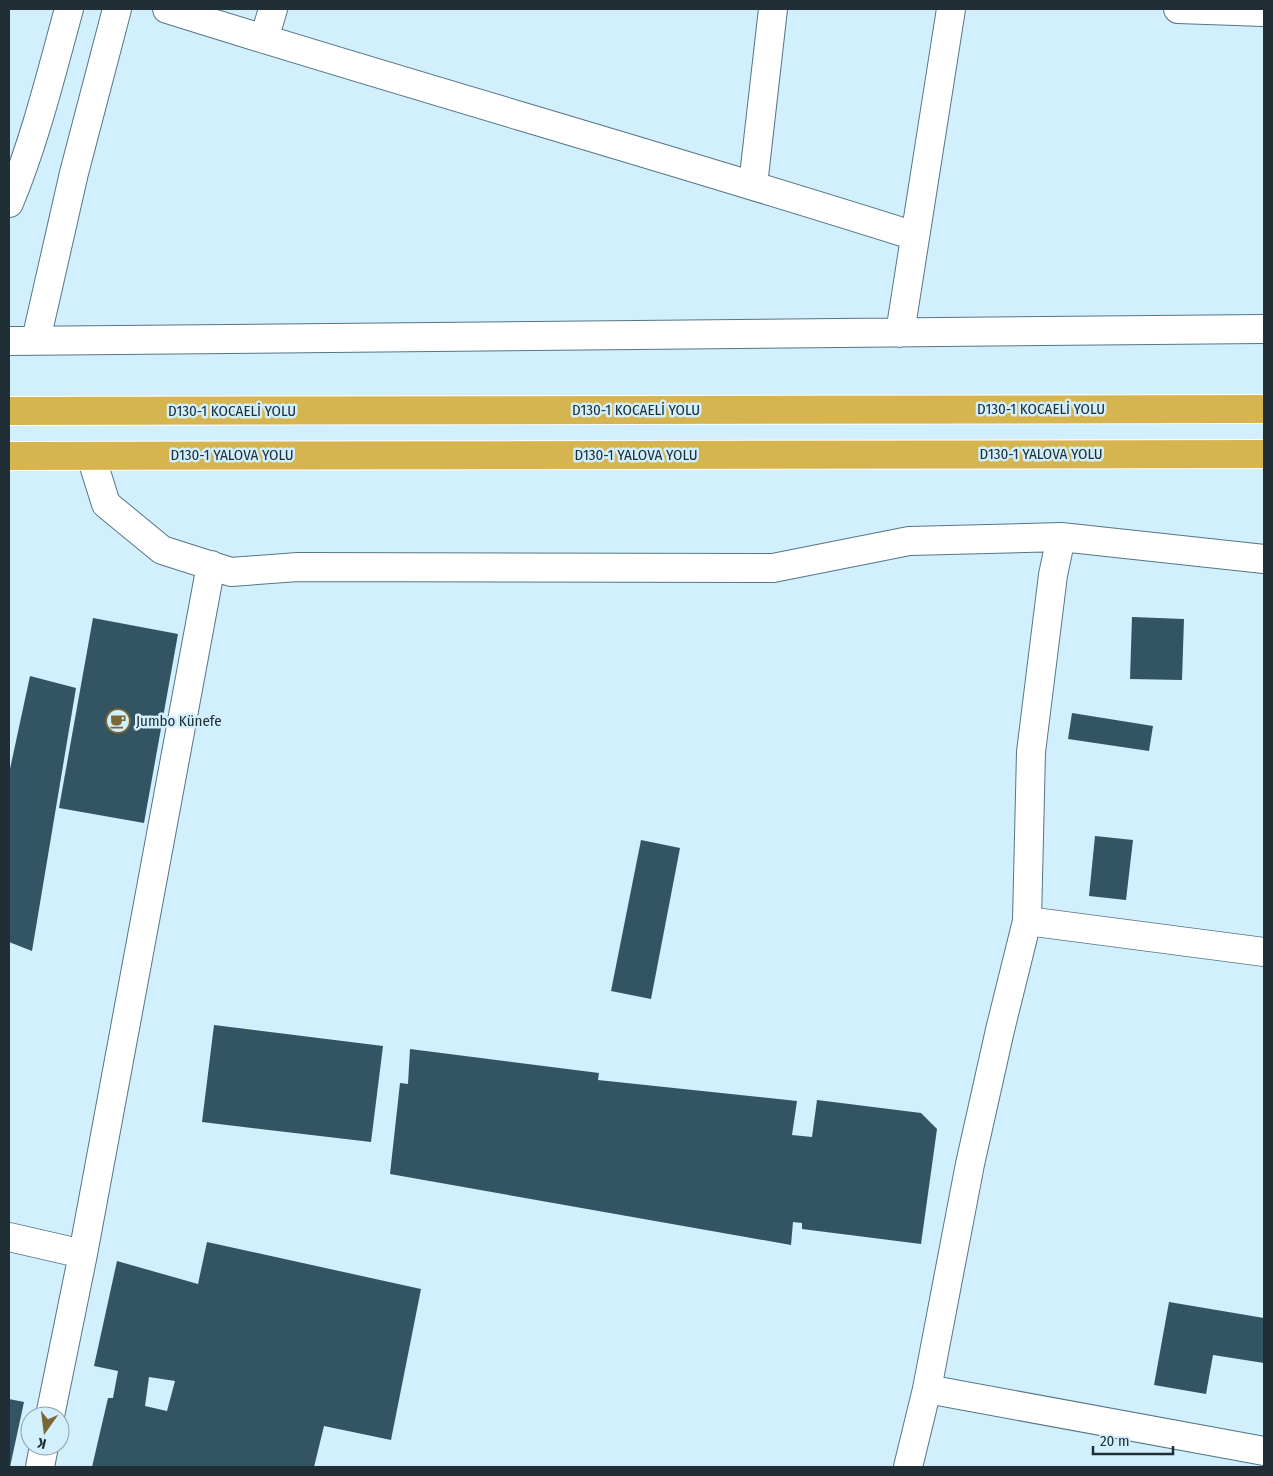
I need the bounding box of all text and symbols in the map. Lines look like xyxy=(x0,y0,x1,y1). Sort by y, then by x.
street label: D130-1 KOCAELİ YOLU xyxy=(977,400,1105,418)
street label: D130-1 KOCAELİ YOLU xyxy=(572,401,700,419)
street label: D130-1 KOCAELİ YOLU xyxy=(168,402,296,420)
street label: D130-1 YALOVA YOLU xyxy=(979,445,1103,463)
street label: D130-1 YALOVA YOLU xyxy=(170,446,294,464)
street label: D130-1 YALOVA YOLU xyxy=(574,446,698,464)
cafe icon: Jumbo Künefe xyxy=(105,708,131,734)
place label: Jumbo Künefe xyxy=(136,712,222,730)
north arrow xyxy=(20,1406,70,1456)
scale bar xyxy=(1093,1424,1173,1456)
text: 20 m xyxy=(1100,1432,1130,1450)
text: K xyxy=(35,1434,48,1452)

